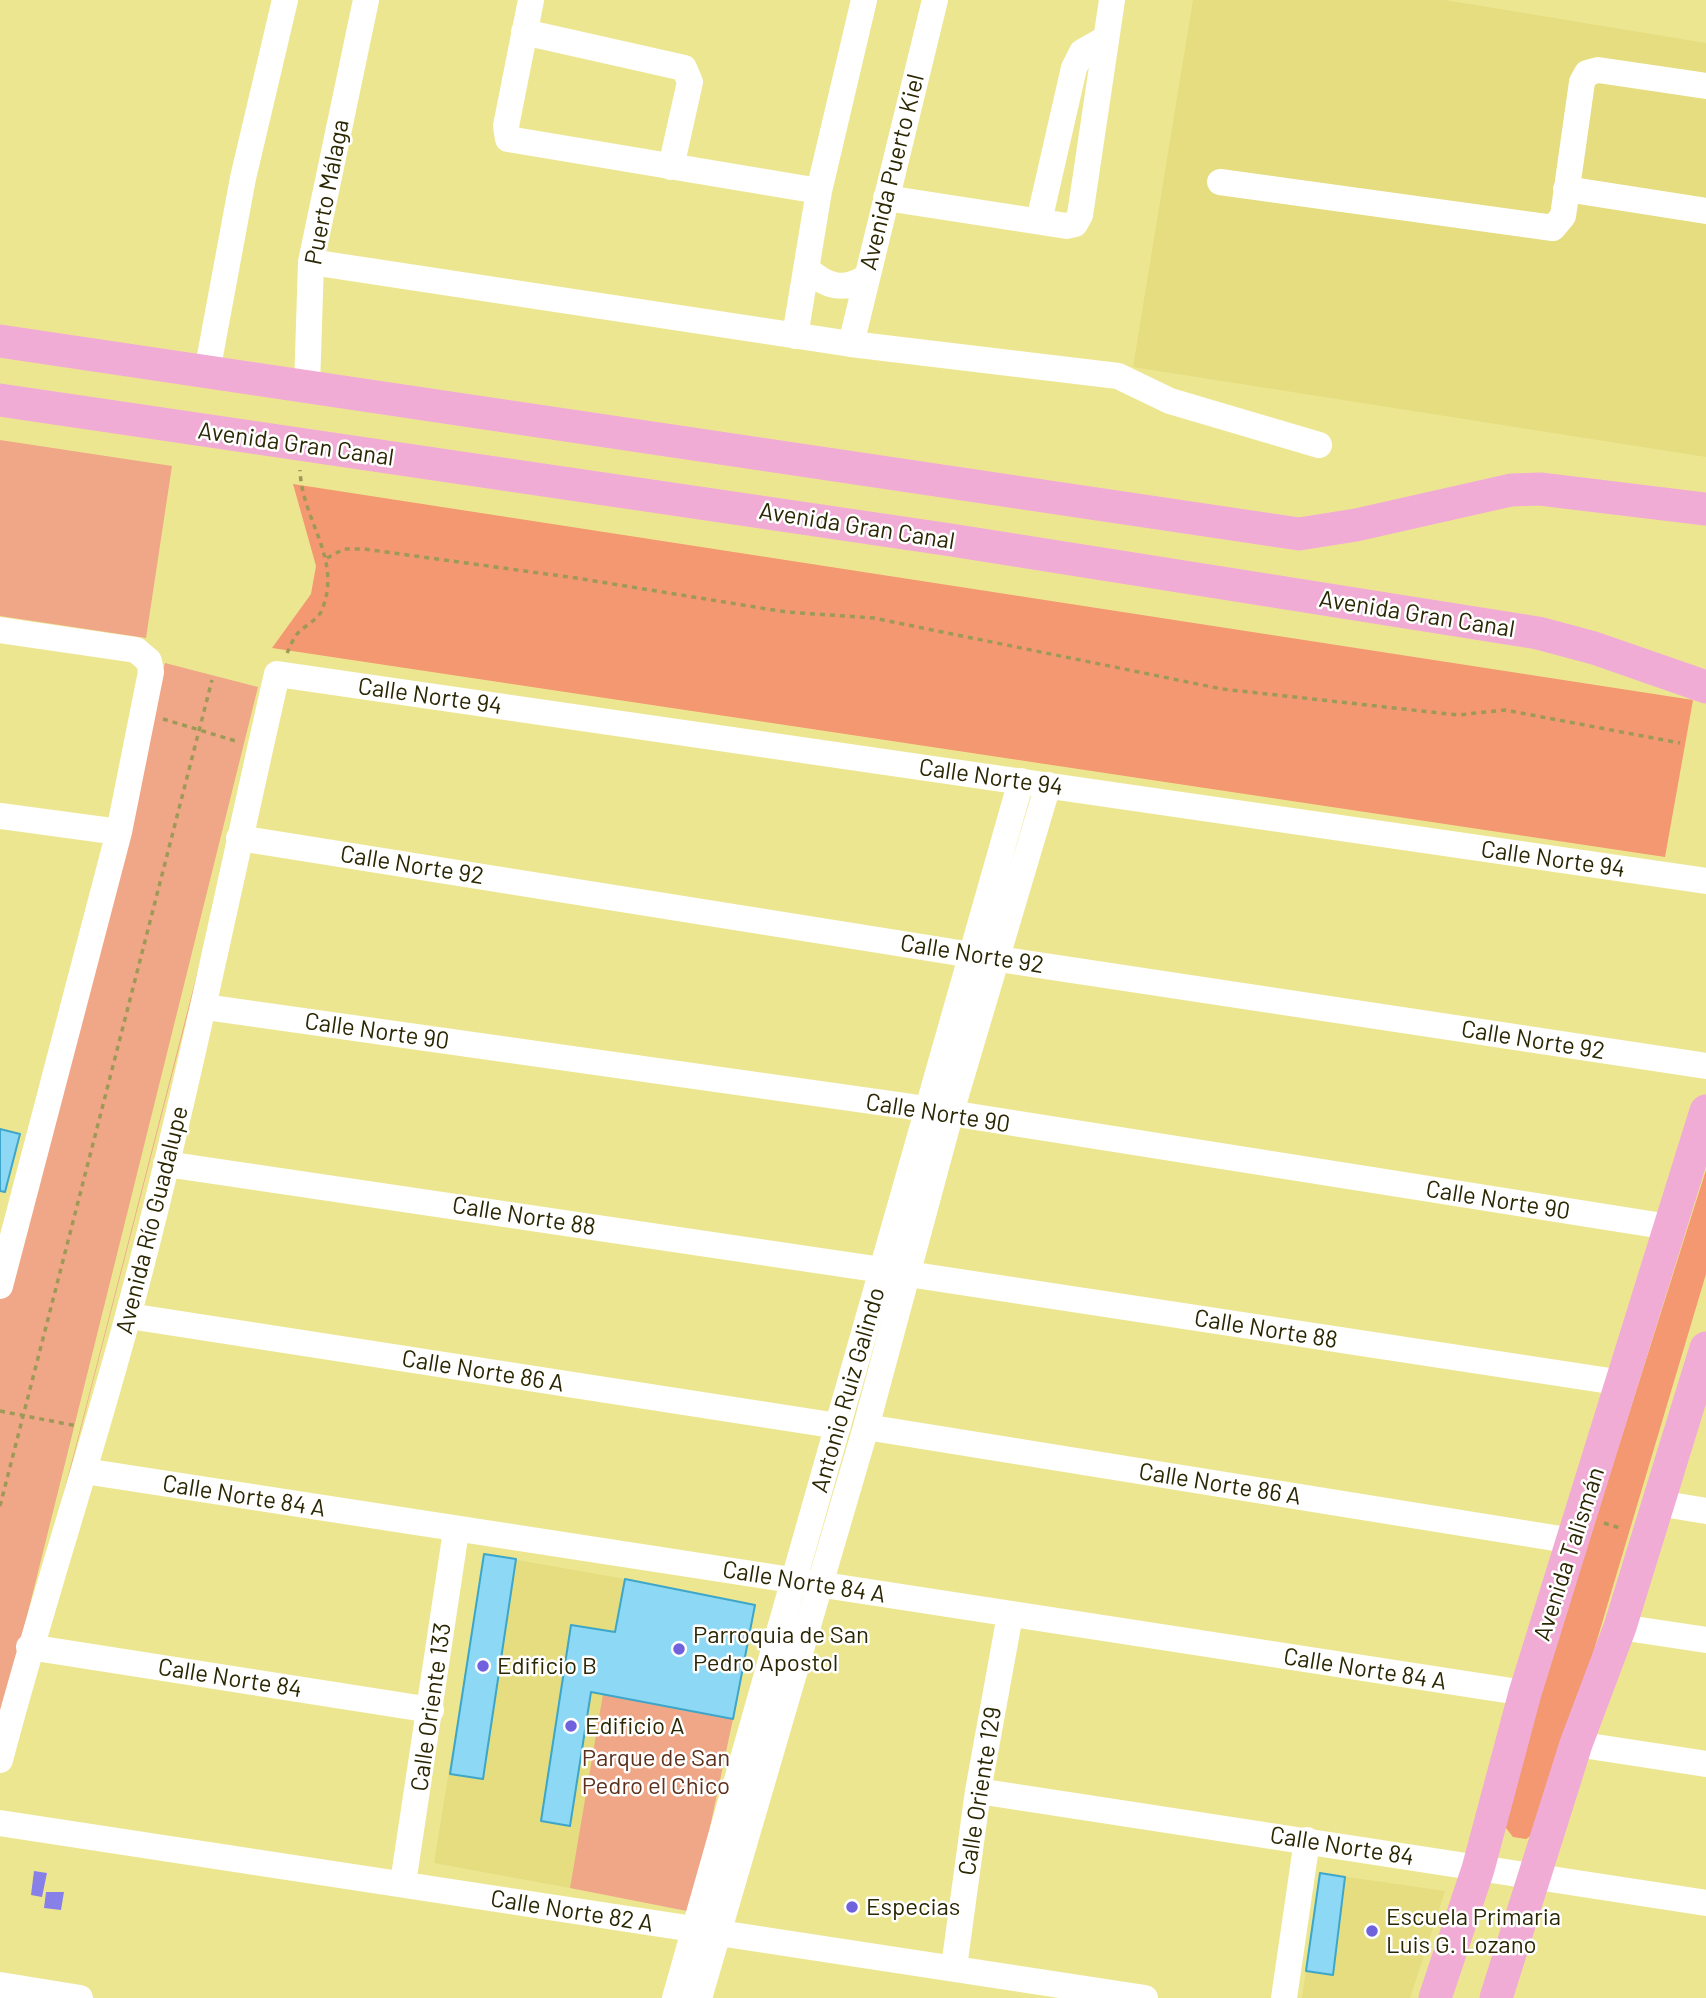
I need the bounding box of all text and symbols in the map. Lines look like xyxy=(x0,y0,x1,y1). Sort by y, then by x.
street label: Avenida Puerto Kiel xyxy=(854,71,930,273)
street label: Puerto Málaga xyxy=(299,117,355,267)
street label: Avenida Gran Canal xyxy=(196,416,396,472)
street label: Avenida Gran Canal xyxy=(757,496,957,556)
street label: Avenida Gran Canal xyxy=(1317,584,1517,644)
street label: Calle Norte 94 xyxy=(356,672,504,720)
street label: Calle Norte 94 xyxy=(917,753,1065,801)
street label: Calle Norte 94 xyxy=(1479,835,1627,883)
street label: Calle Norte 92 xyxy=(338,839,486,891)
street label: Calle Norte 92 xyxy=(898,928,1046,980)
street label: Calle Norte 90 xyxy=(303,1007,451,1055)
street label: Calle Norte 92 xyxy=(1459,1014,1607,1066)
street label: Calle Norte 90 xyxy=(864,1087,1012,1139)
street label: Avenida Río Guadalupe xyxy=(110,1103,194,1337)
street label: Calle Norte 90 xyxy=(1424,1174,1572,1226)
street label: Calle Norte 88 xyxy=(450,1190,598,1242)
street label: Antonio Ruiz Galindo xyxy=(805,1284,891,1496)
street label: Calle Norte 88 xyxy=(1192,1303,1340,1355)
street label: Calle Norte 86 A xyxy=(400,1344,566,1398)
street label: Calle Norte 86 A xyxy=(1137,1457,1303,1511)
street label: Avenida Talismán xyxy=(1527,1464,1611,1644)
street label: Calle Norte 84 A xyxy=(160,1469,328,1523)
street label: Calle Norte 84 A xyxy=(720,1555,888,1609)
street label: Calle Oriente 133 xyxy=(405,1621,457,1793)
place label: Parroquia de San Pedro Apostol xyxy=(693,1621,869,1677)
marker: Parroquia de San Pedro Apostol xyxy=(671,1641,687,1657)
street label: Calle Norte 84 A xyxy=(1281,1642,1449,1696)
street label: Calle Norte 84 xyxy=(156,1652,304,1704)
place label: Edificio B xyxy=(497,1652,597,1680)
marker: Edificio B xyxy=(475,1658,491,1674)
street label: Calle Oriente 129 xyxy=(952,1705,1008,1877)
place label: Edificio A xyxy=(585,1712,684,1740)
marker: Edificio A xyxy=(563,1718,579,1734)
park label: Parque de San Pedro el Chico xyxy=(582,1744,730,1800)
street label: Calle Norte 84 xyxy=(1268,1820,1416,1872)
street label: Calle Norte 82 A xyxy=(489,1884,655,1938)
place label: Especias xyxy=(866,1893,960,1921)
marker: Especias xyxy=(844,1899,860,1915)
place label: Escuela Primaria Luis G. Lozano xyxy=(1386,1903,1561,1959)
marker: Escuela Primaria Luis G. Lozano xyxy=(1364,1923,1380,1939)

